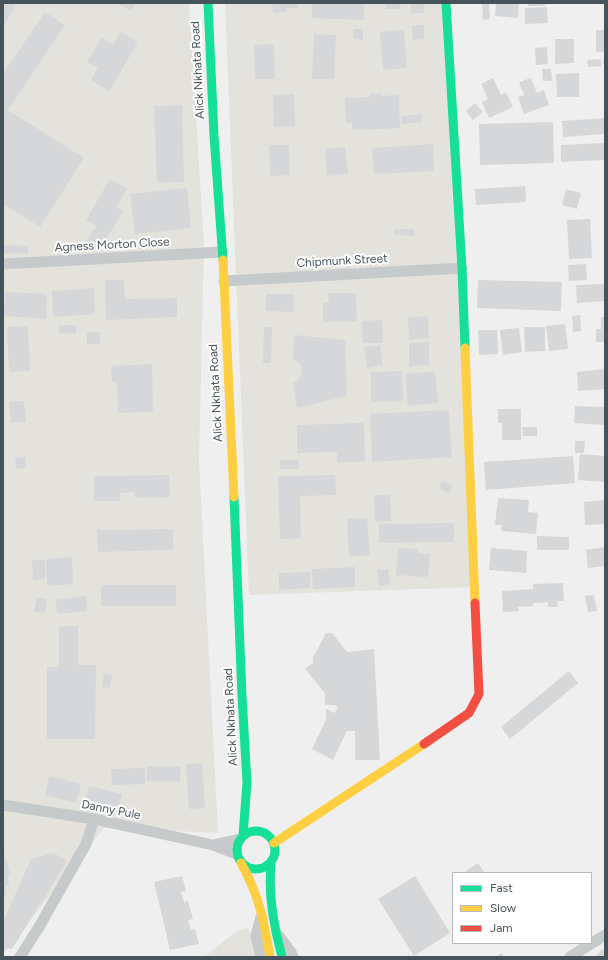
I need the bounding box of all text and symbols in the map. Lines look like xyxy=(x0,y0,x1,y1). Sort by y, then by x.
street label: Alick Nkhata Road xyxy=(188,21,208,119)
street label: Agness Morton Close xyxy=(54,235,170,255)
street label: Chipmunk Street xyxy=(296,251,388,271)
street label: Alick Nkhata Road xyxy=(206,344,226,442)
street label: Alick Nkhata Road xyxy=(221,668,241,766)
street label: Danny Pule xyxy=(80,797,142,823)
legend xyxy=(452,872,592,944)
text: Fast xyxy=(490,881,513,895)
text: Slow xyxy=(490,901,516,915)
text: Jam xyxy=(490,921,513,935)

